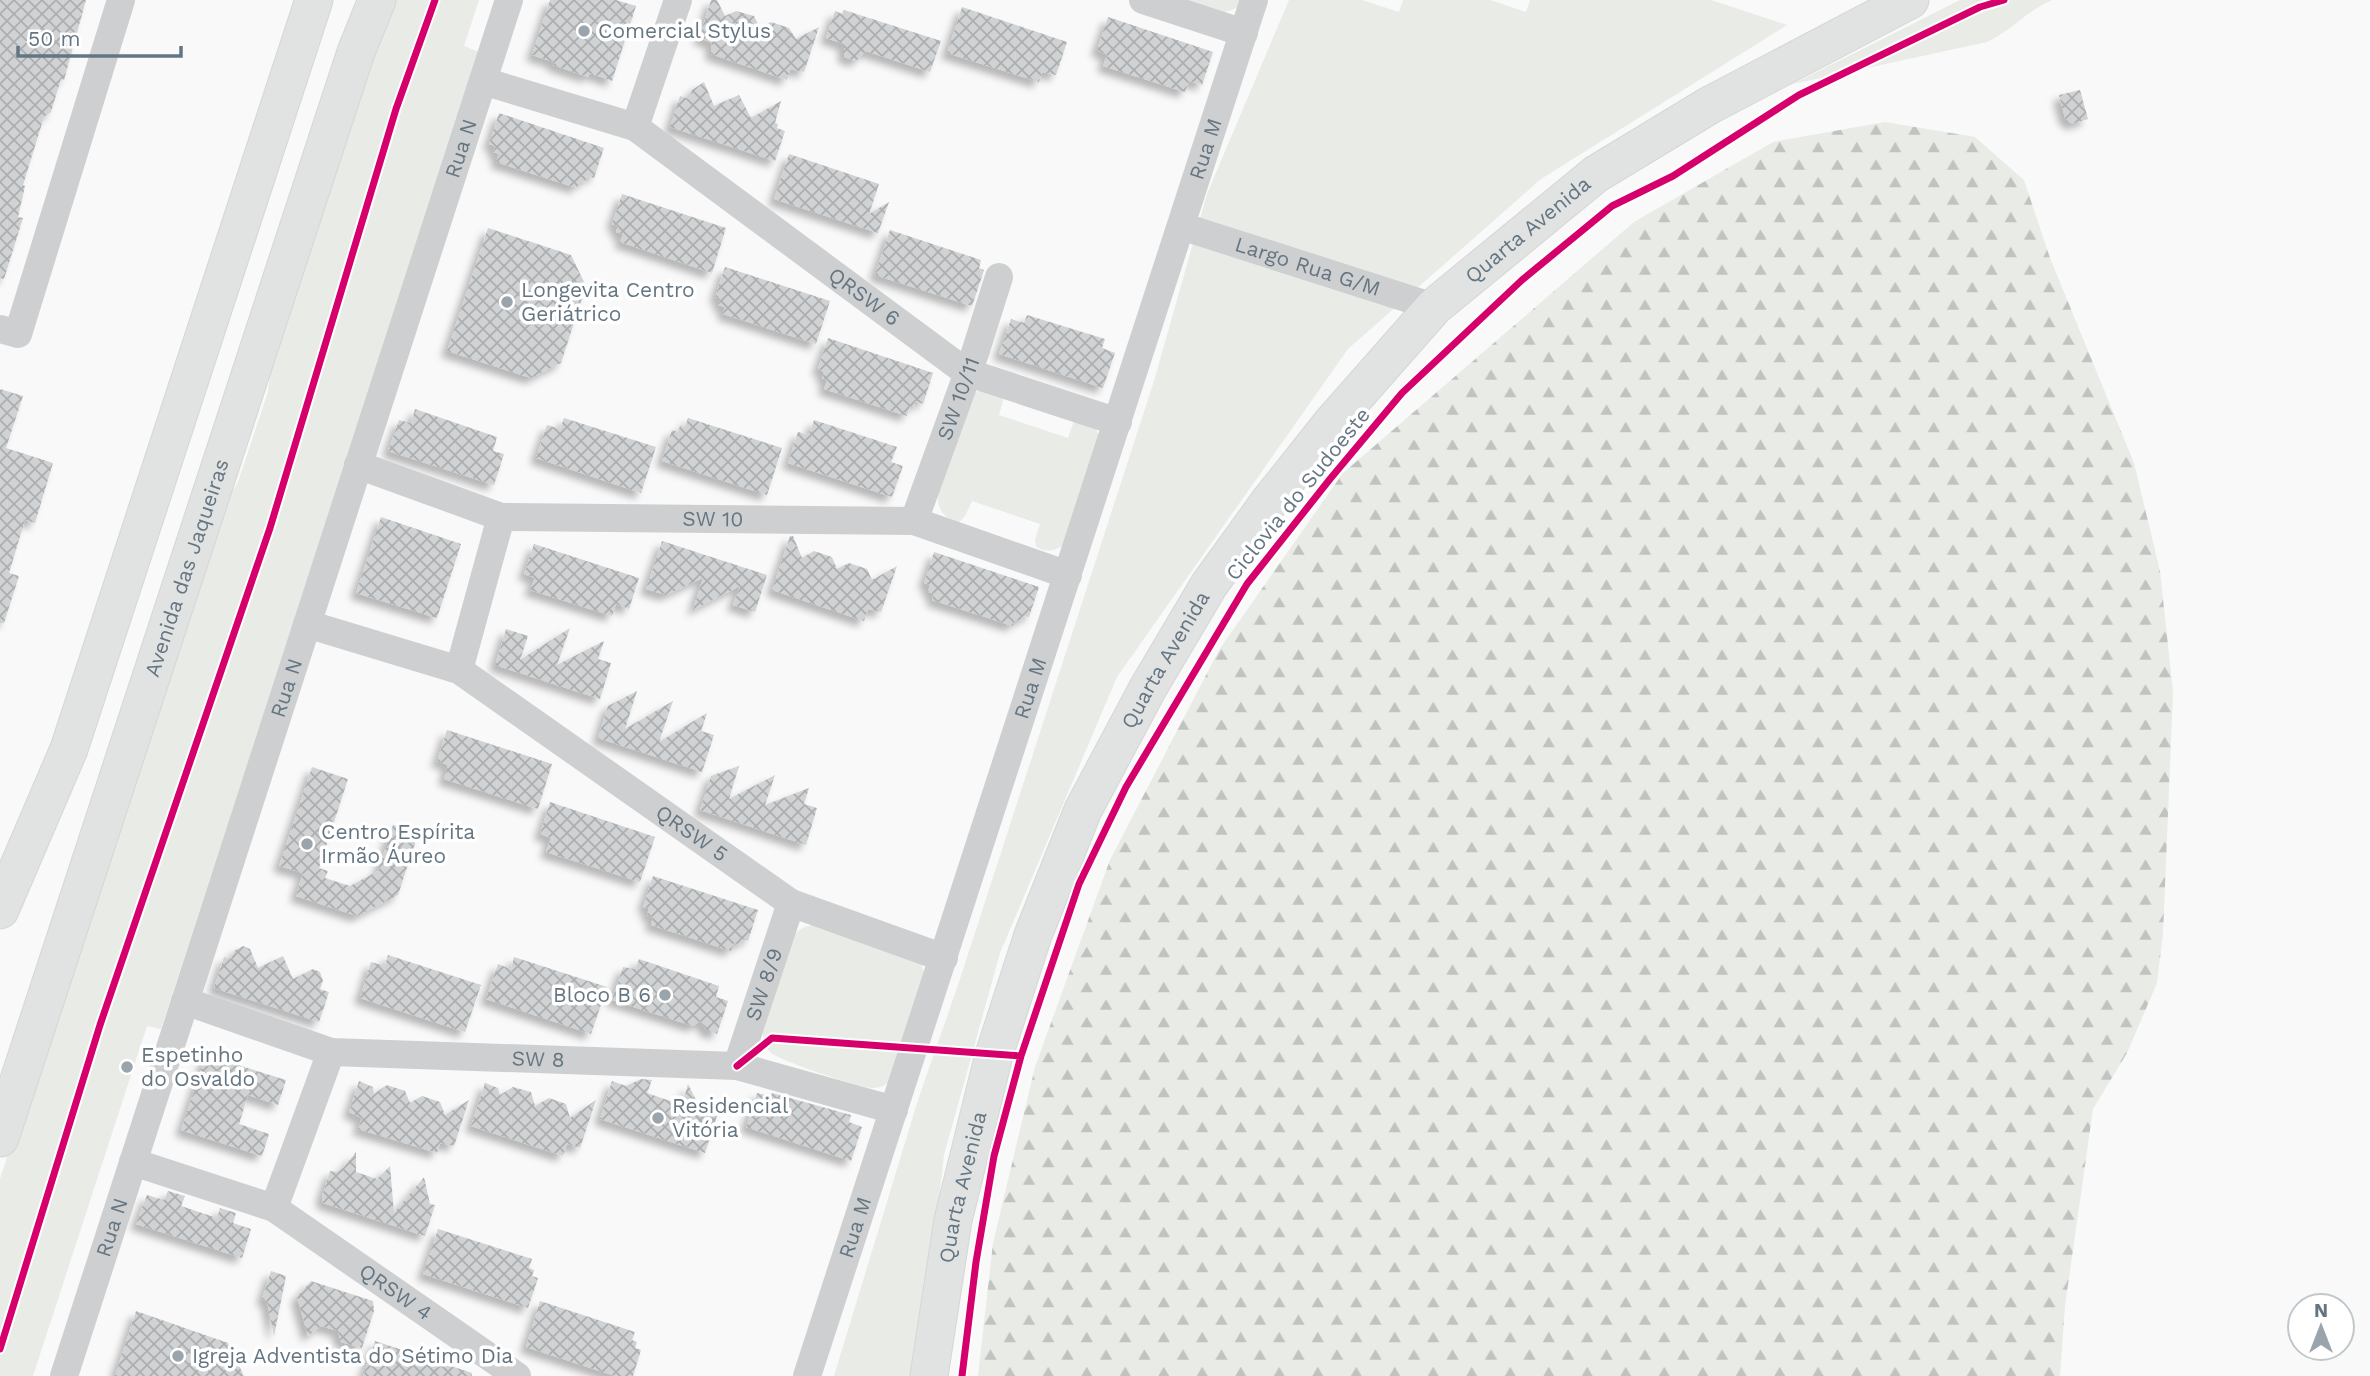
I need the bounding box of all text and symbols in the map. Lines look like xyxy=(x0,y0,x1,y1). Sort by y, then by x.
scale bar xyxy=(18,14,180,58)
place label: Comercial Stylus xyxy=(598,18,771,43)
marker: Comercial Stylus xyxy=(576,23,592,39)
text: 50 m xyxy=(28,26,80,51)
street label: Rua M xyxy=(1183,115,1227,183)
street label: Rua N xyxy=(439,116,482,181)
street label: Quarta Avenida xyxy=(1460,171,1595,288)
street label: Largo Rua G/M xyxy=(1232,231,1384,301)
street label: QRSW 6 xyxy=(824,262,905,331)
place label: Longevita Centro Geriátrico xyxy=(521,277,695,326)
marker: Longevita Centro Geriátrico xyxy=(499,294,515,310)
street label: SW 10/11 xyxy=(931,354,984,443)
street label: Ciclovia do Sudoeste xyxy=(1220,402,1375,585)
street label: Avenida das Jaqueiras xyxy=(139,456,234,680)
street label: SW 10 xyxy=(682,506,743,531)
street label: Quarta Avenida xyxy=(1116,586,1215,733)
street label: Rua M xyxy=(1008,654,1052,722)
street label: Rua N xyxy=(265,655,307,721)
street label: QRSW 5 xyxy=(651,799,733,867)
place label: Centro Espírita Irmão Áureo xyxy=(321,819,475,868)
marker: Centro Espírita Irmão Áureo xyxy=(299,836,315,852)
street label: SW 8/9 xyxy=(740,945,787,1024)
place label: Bloco B 6 xyxy=(553,982,651,1007)
marker: Bloco B 6 xyxy=(657,987,673,1003)
place label: Espetinho do Osvaldo xyxy=(141,1042,255,1091)
street label: SW 8 xyxy=(511,1045,565,1072)
marker: Espetinho do Osvaldo xyxy=(119,1059,135,1075)
place label: Residencial Vitória xyxy=(672,1093,789,1142)
street label: Quarta Avenida xyxy=(934,1108,992,1265)
marker: Residencial Vitória xyxy=(650,1110,666,1126)
street label: Rua M xyxy=(833,1194,876,1261)
street label: Rua N xyxy=(90,1195,133,1260)
street label: QRSW 4 xyxy=(355,1258,437,1325)
north arrow xyxy=(2286,1292,2356,1362)
text: N xyxy=(2314,1299,2328,1322)
place label: Igreja Adventista do Sétimo Dia xyxy=(192,1343,513,1368)
marker: Igreja Adventista do Sétimo Dia xyxy=(170,1348,186,1364)

